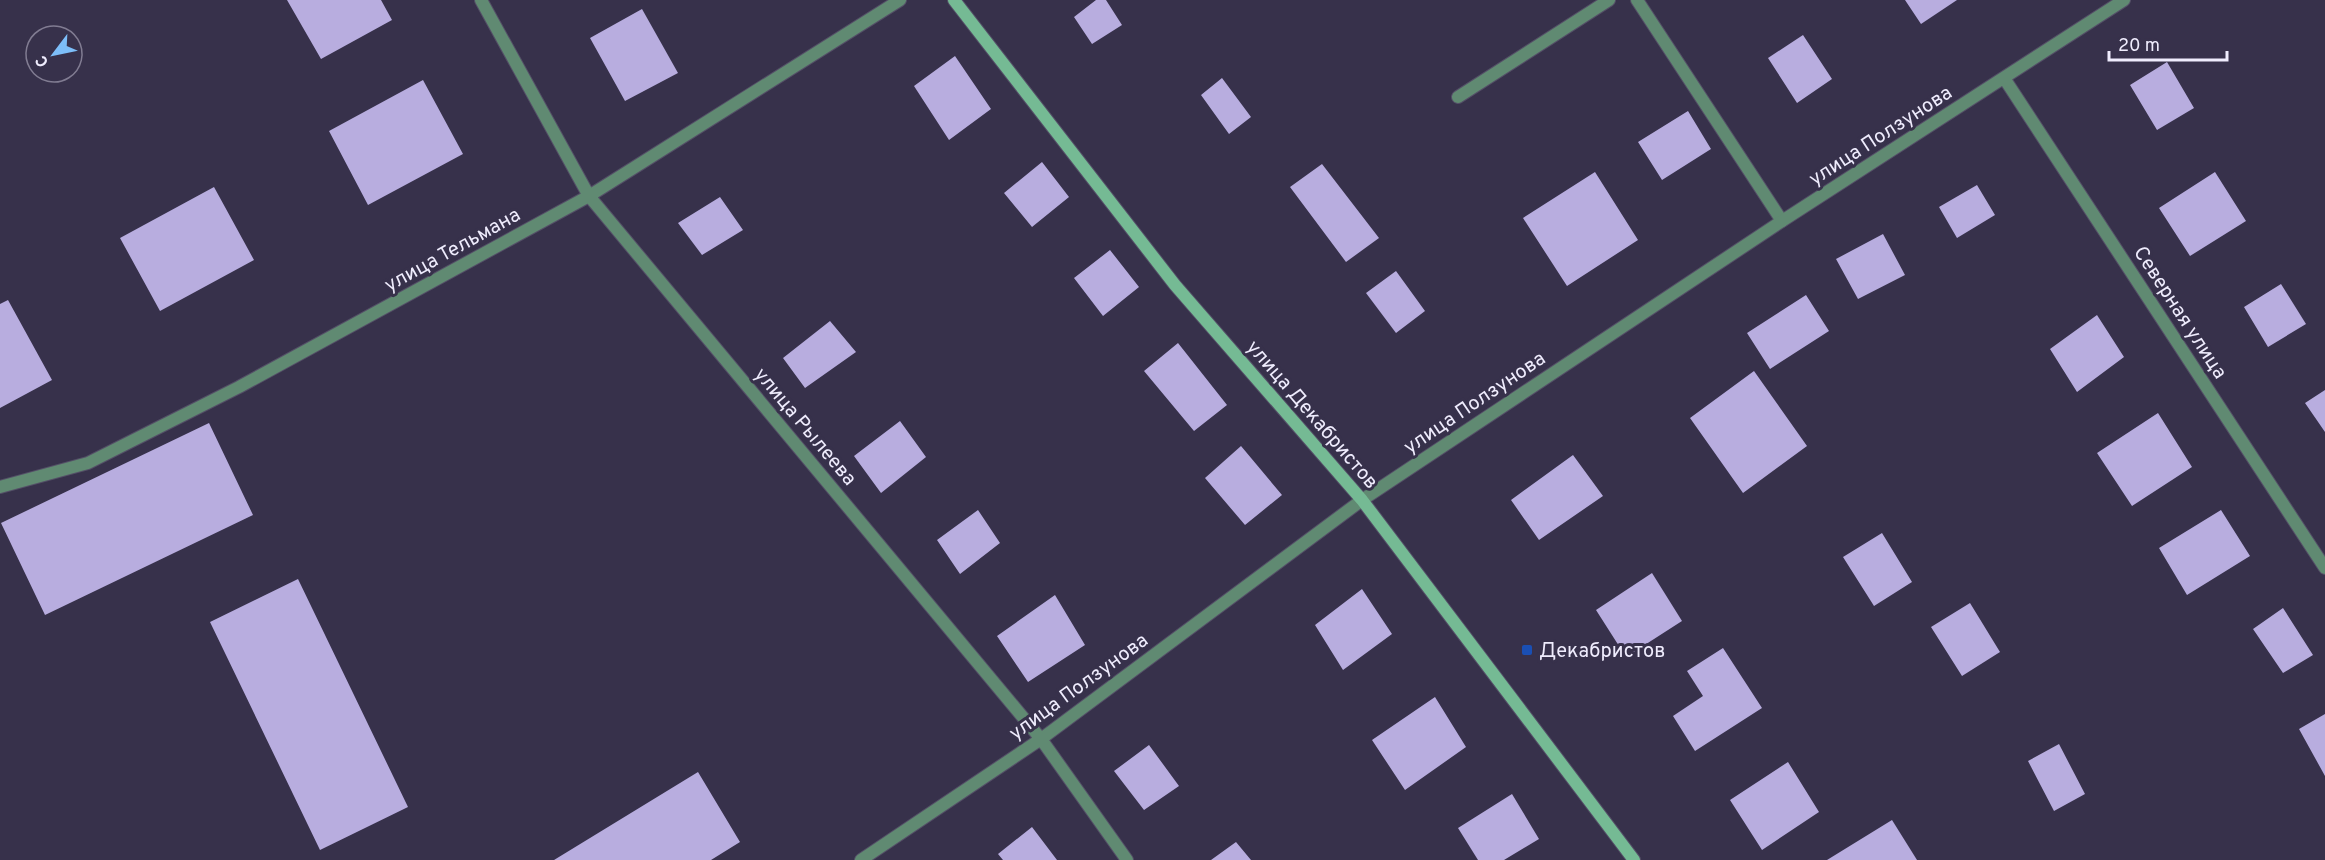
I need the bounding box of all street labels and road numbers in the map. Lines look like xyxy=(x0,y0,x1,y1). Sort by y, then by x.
street label: улица Ползунова xyxy=(1804,81,1958,193)
street label: улица Тельмана xyxy=(380,203,526,299)
street label: Северная улица xyxy=(2127,242,2232,384)
street label: улица Декабристов xyxy=(1240,336,1383,495)
street label: улица Ползунова xyxy=(1399,346,1551,461)
street label: улица Рылеева xyxy=(747,363,862,492)
street label: улица Ползунова xyxy=(1004,628,1154,747)

